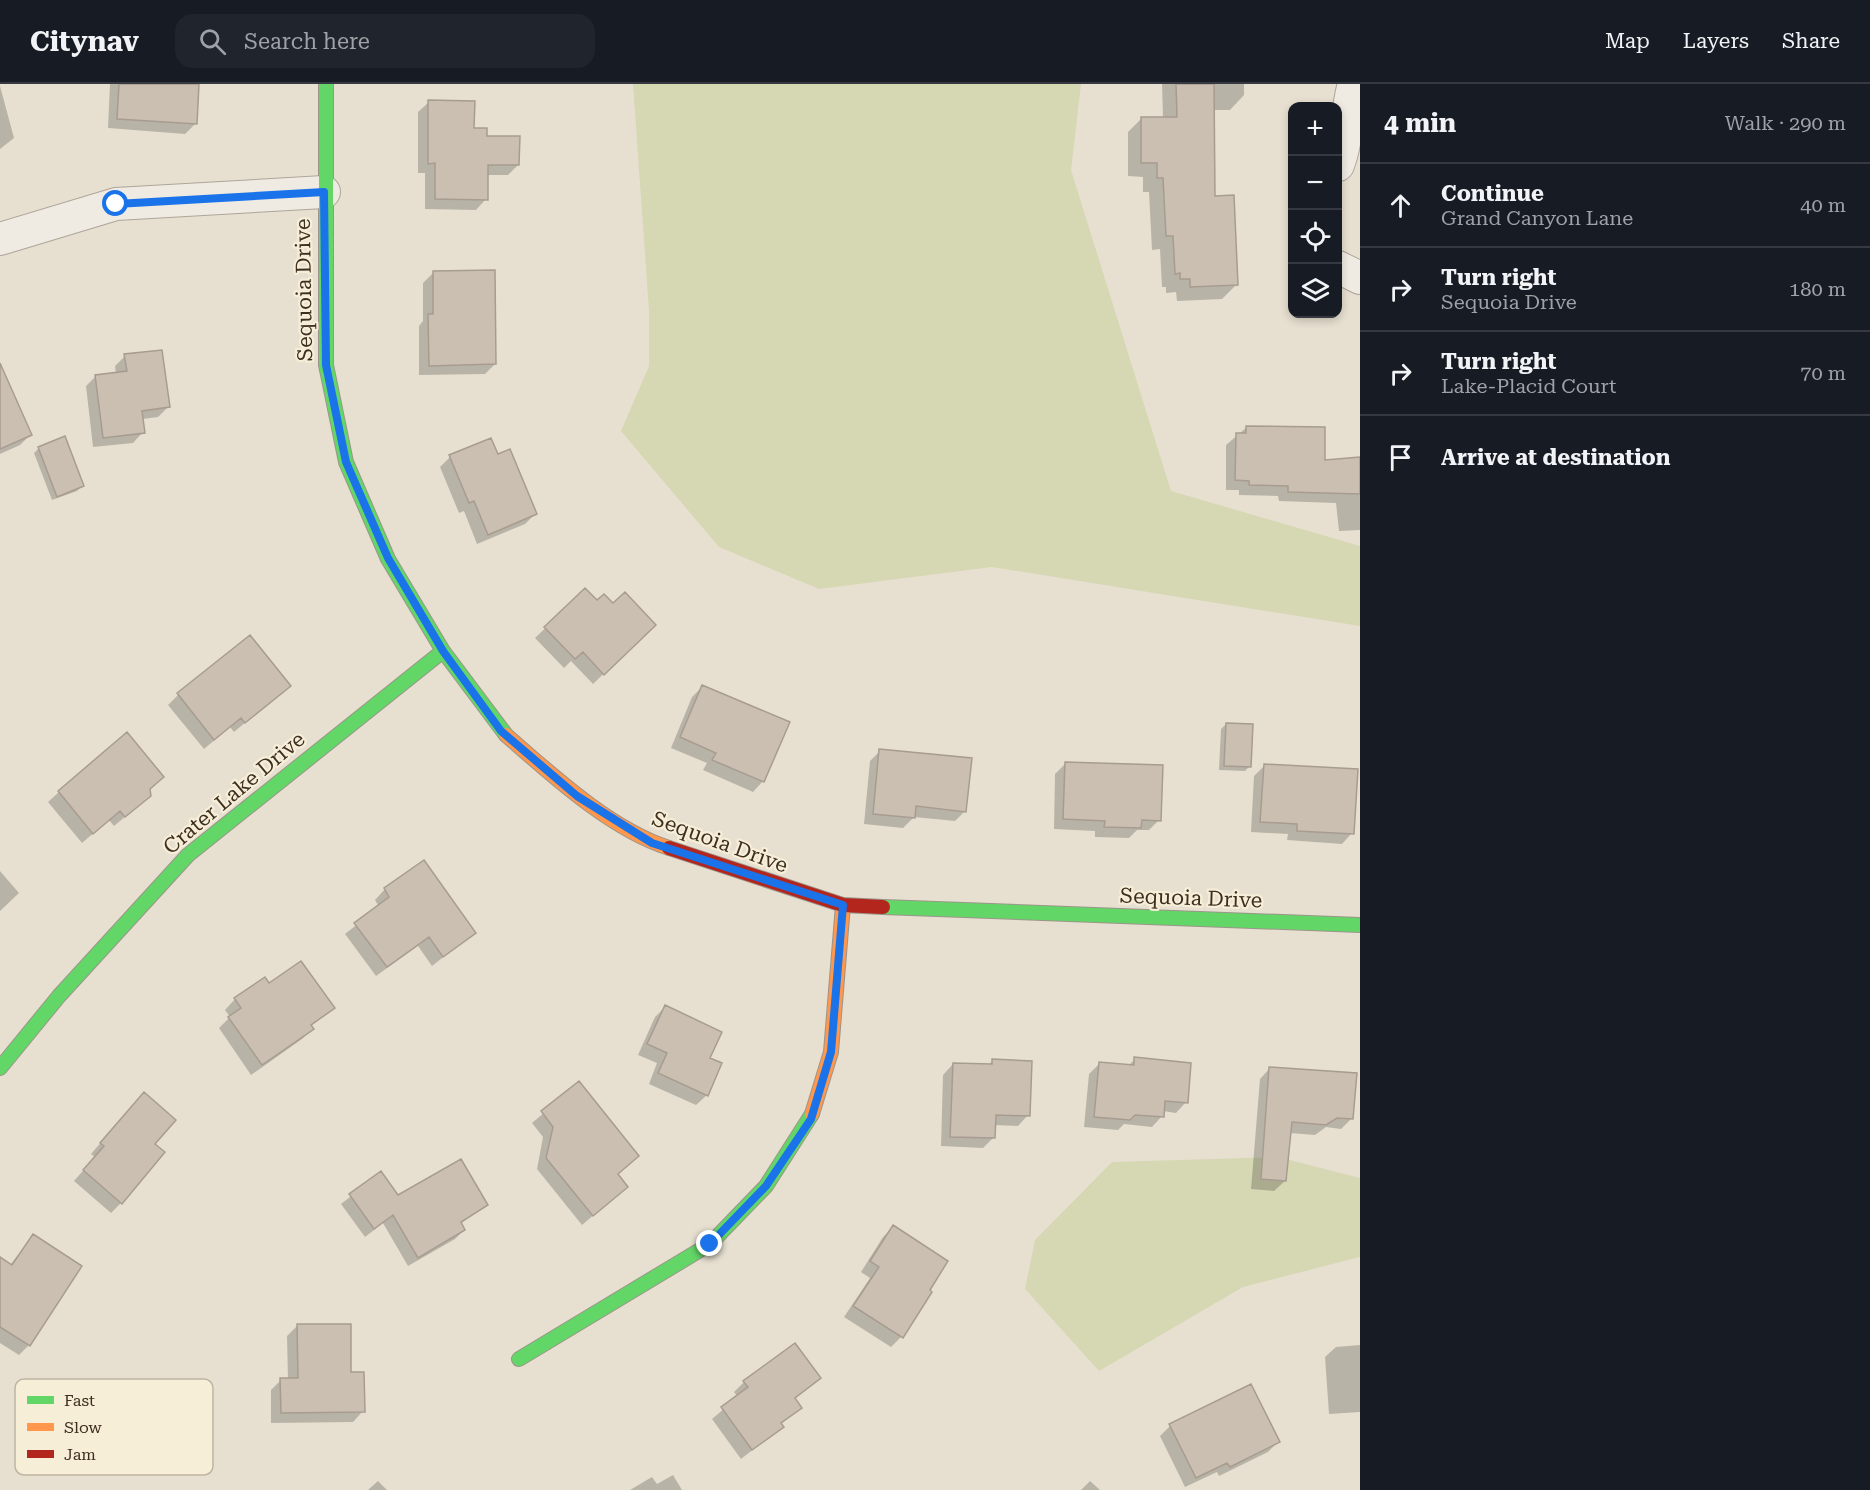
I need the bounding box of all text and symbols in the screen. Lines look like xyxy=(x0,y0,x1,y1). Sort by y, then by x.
search box xyxy=(175,14,595,68)
text: Citynav xyxy=(30,25,139,58)
icon: search xyxy=(196,25,229,58)
text: Search here xyxy=(244,29,370,54)
text: Map xyxy=(1605,29,1650,53)
text: Layers xyxy=(1683,29,1749,53)
text: Share xyxy=(1782,29,1840,53)
map controls xyxy=(1288,102,1342,318)
button: + xyxy=(1288,102,1342,156)
text: 4 min xyxy=(1384,108,1456,138)
text: Walk · 290 m xyxy=(1725,111,1846,135)
button: − xyxy=(1288,156,1342,210)
text: Continue xyxy=(1441,181,1544,206)
icon: ahead xyxy=(1384,189,1417,222)
route start xyxy=(102,190,128,216)
text: 40 m xyxy=(1800,193,1846,217)
text: Grand Canyon Lane xyxy=(1441,206,1633,230)
button: locate xyxy=(1288,210,1342,264)
street label: Sequoia Drive xyxy=(291,218,317,362)
button: layers xyxy=(1288,264,1342,318)
text: Turn right xyxy=(1441,265,1556,290)
icon: right xyxy=(1384,273,1417,306)
text: 180 m xyxy=(1789,277,1846,301)
text: Sequoia Drive xyxy=(1441,290,1577,314)
text: Turn right xyxy=(1441,349,1556,374)
icon: right xyxy=(1384,357,1417,390)
text: 70 m xyxy=(1800,361,1846,385)
text: Lake-Placid Court xyxy=(1441,374,1616,398)
icon: arrive xyxy=(1384,441,1417,474)
text: Arrive at destination xyxy=(1441,445,1670,470)
street label: Crater Lake Drive xyxy=(159,727,309,859)
street label: Sequoia Drive xyxy=(649,806,791,878)
street label: Sequoia Drive xyxy=(1119,884,1263,912)
route end xyxy=(696,1230,722,1256)
legend xyxy=(15,1379,213,1475)
text: Fast xyxy=(64,1391,95,1410)
text: Slow xyxy=(64,1418,102,1437)
text: Jam xyxy=(64,1445,96,1464)

